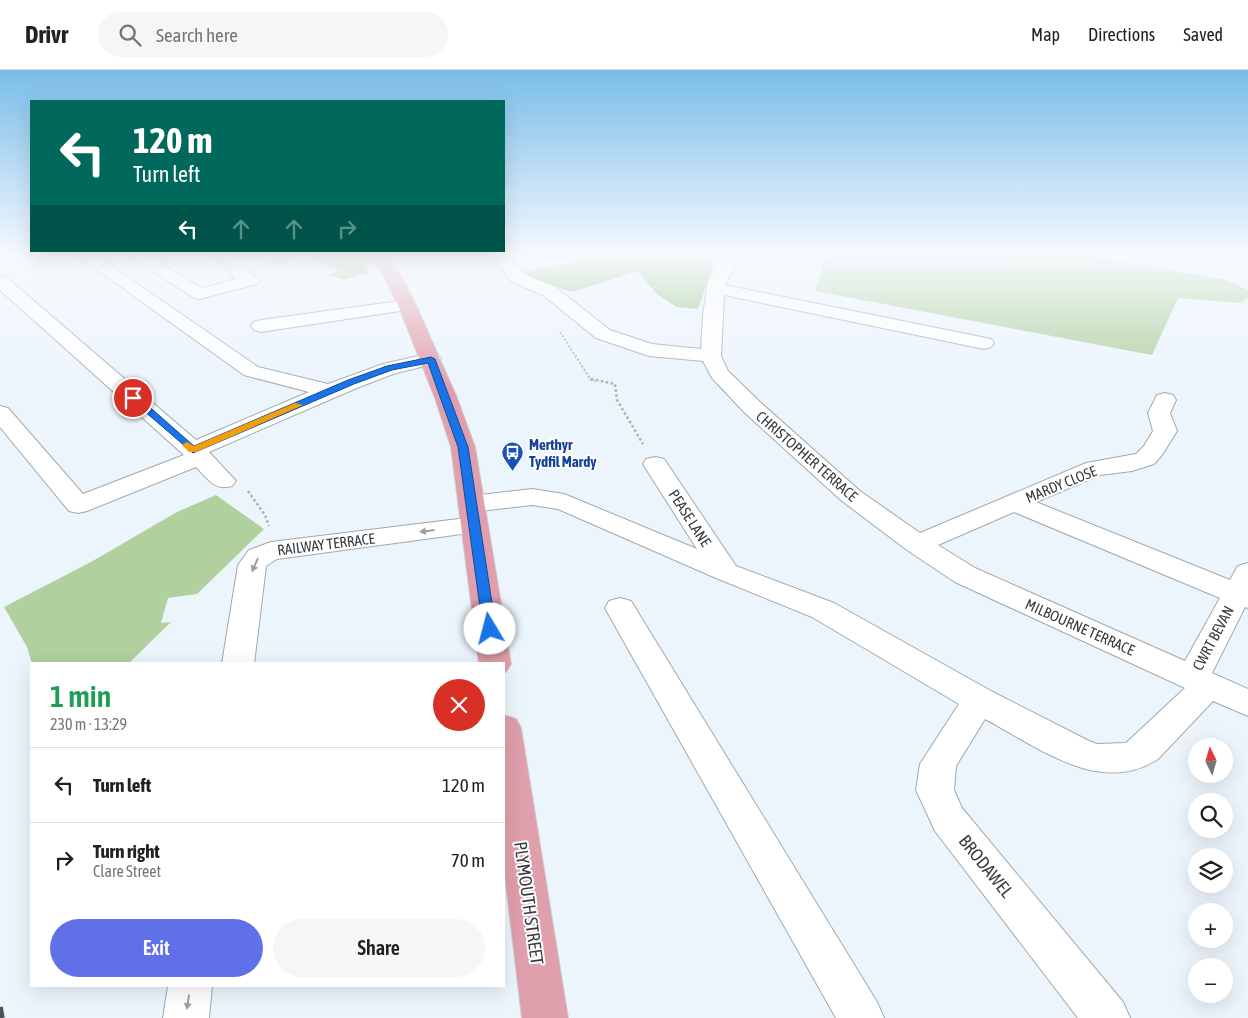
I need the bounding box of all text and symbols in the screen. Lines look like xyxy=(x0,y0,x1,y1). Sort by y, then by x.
search box xyxy=(98,12,448,57)
text: Drivr xyxy=(25,21,68,48)
icon: search xyxy=(116,21,144,49)
text: Search here xyxy=(156,24,238,46)
text: Map xyxy=(1031,24,1060,45)
text: Directions xyxy=(1088,24,1155,45)
text: Saved xyxy=(1183,24,1223,45)
icon: left xyxy=(50,120,115,185)
text: 120 m xyxy=(133,120,212,160)
text: Turn left xyxy=(133,161,200,187)
icon: left xyxy=(174,215,202,243)
icon: ahead xyxy=(227,215,255,243)
icon: ahead xyxy=(280,215,308,243)
icon: right xyxy=(333,215,361,243)
pin xyxy=(112,377,154,419)
icon: arrive xyxy=(119,384,147,412)
street label: CHRISTOPHER TERRACE xyxy=(753,407,862,505)
place label: Merthyr Tydfil Mardy xyxy=(529,436,597,470)
bus stop icon: Merthyr Tydfil Mardy xyxy=(501,441,525,472)
street label: MARDY CLOSE xyxy=(1023,462,1100,506)
street label: PEASE LANE xyxy=(665,486,715,550)
one-way arrow xyxy=(418,527,434,535)
street label: RAILWAY TERRACE xyxy=(276,530,376,558)
one-way arrow xyxy=(250,558,258,572)
street label: MILBOURNE TERRACE xyxy=(1023,595,1138,659)
position arrow xyxy=(463,602,515,654)
street label: CWRT BEVAN xyxy=(1189,603,1237,673)
text: 1 min xyxy=(50,679,111,713)
button: close xyxy=(433,679,485,731)
text: 230 m · 13:29 xyxy=(50,715,127,733)
north arrow xyxy=(1188,738,1232,782)
map controls xyxy=(1188,738,1233,1003)
icon: left xyxy=(50,771,78,799)
text: Turn left xyxy=(93,774,151,796)
text: 120 m xyxy=(442,774,485,796)
button: search xyxy=(1188,793,1233,838)
street label: BRODAWEL xyxy=(955,831,1017,901)
text: Turn right xyxy=(93,840,160,862)
street label: PLYMOUTH STREET xyxy=(510,840,548,966)
icon: right xyxy=(50,846,78,874)
button: layers xyxy=(1188,848,1233,893)
text: 70 m xyxy=(451,849,485,871)
text: Clare Street xyxy=(93,862,161,880)
button: + xyxy=(1188,903,1233,948)
button: Exit xyxy=(50,919,263,977)
button: Share xyxy=(273,919,485,977)
button: − xyxy=(1188,958,1233,1003)
one-way arrow xyxy=(184,994,192,1010)

